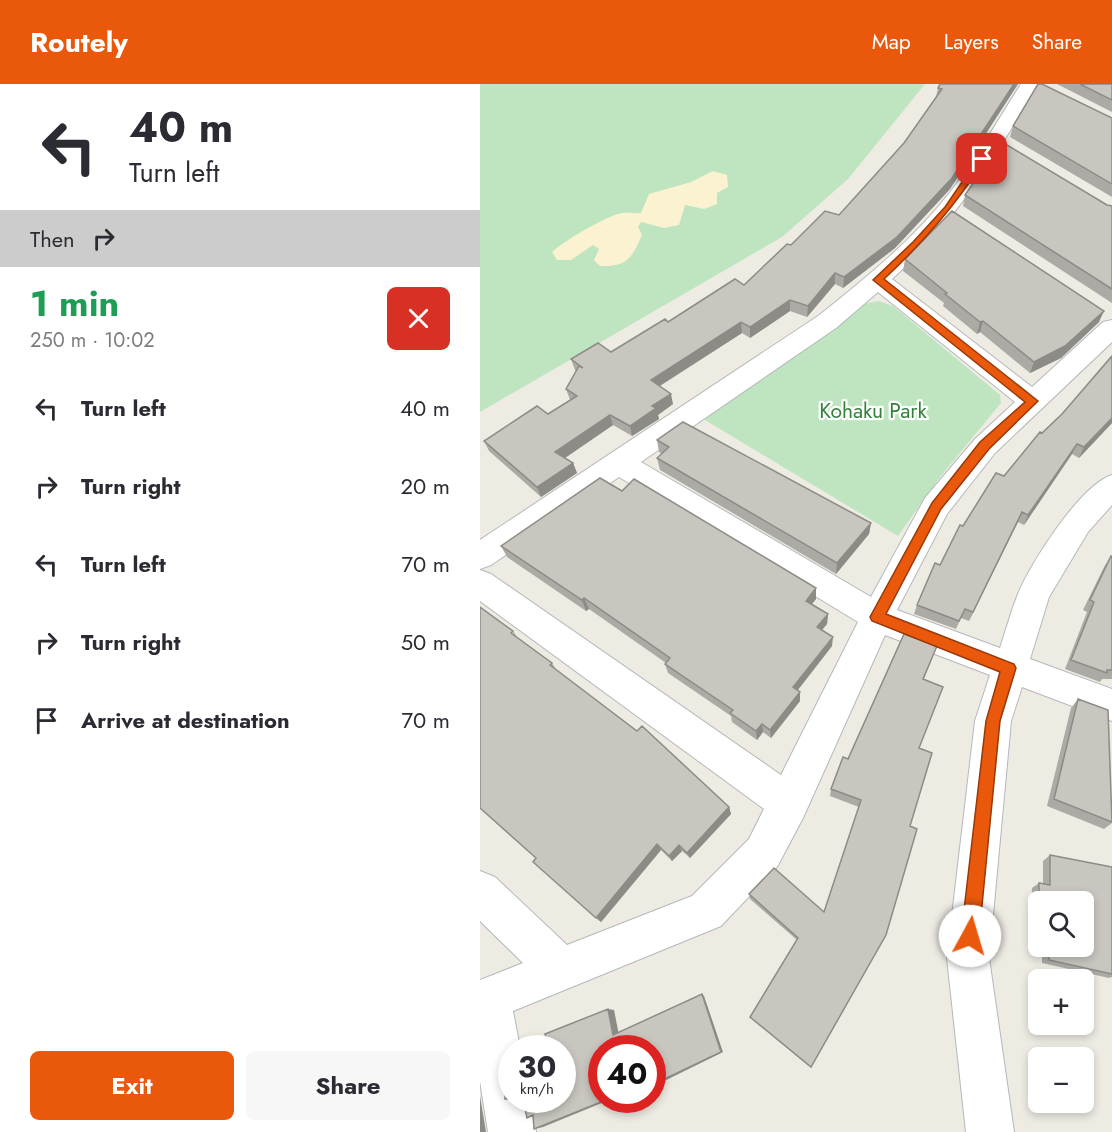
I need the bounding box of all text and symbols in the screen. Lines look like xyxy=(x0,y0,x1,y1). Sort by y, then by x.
text: Routely xyxy=(30,22,128,63)
text: Map xyxy=(872,27,911,57)
text: Layers xyxy=(944,27,999,57)
text: Share xyxy=(1032,27,1082,57)
text: 40 m xyxy=(129,97,233,158)
icon: left xyxy=(30,108,108,186)
pin xyxy=(956,133,1007,184)
icon: arrive xyxy=(965,142,998,175)
text: Turn left xyxy=(129,153,219,192)
icon: right xyxy=(87,222,120,255)
text: Then xyxy=(30,223,75,255)
text: 1 min xyxy=(30,277,119,329)
button: close xyxy=(387,287,450,350)
text: 250 m · 10:02 xyxy=(30,326,155,355)
icon: left xyxy=(30,392,63,425)
text: Turn left xyxy=(81,392,166,424)
text: 40 m xyxy=(400,392,450,424)
park label: Kohaku Park xyxy=(819,396,928,426)
icon: right xyxy=(30,470,63,503)
text: Turn right xyxy=(81,470,181,502)
text: 20 m xyxy=(401,470,450,502)
icon: left xyxy=(30,548,63,581)
text: Turn left xyxy=(81,548,166,580)
text: 70 m xyxy=(401,548,450,580)
icon: right xyxy=(30,626,63,659)
text: Turn right xyxy=(81,626,181,658)
text: 50 m xyxy=(401,626,450,658)
icon: arrive xyxy=(30,704,63,737)
text: Arrive at destination xyxy=(81,704,290,736)
text: 70 m xyxy=(401,704,450,736)
map controls xyxy=(1028,891,1094,1113)
button: search xyxy=(1028,891,1094,957)
position arrow xyxy=(938,904,1002,968)
button: + xyxy=(1028,969,1094,1035)
speed limit sign: 40 xyxy=(588,1035,666,1113)
text: 30 xyxy=(518,1045,556,1088)
button: − xyxy=(1028,1047,1094,1113)
button: Exit xyxy=(30,1051,234,1120)
button: Share xyxy=(246,1051,450,1120)
text: km/h xyxy=(520,1078,554,1100)

